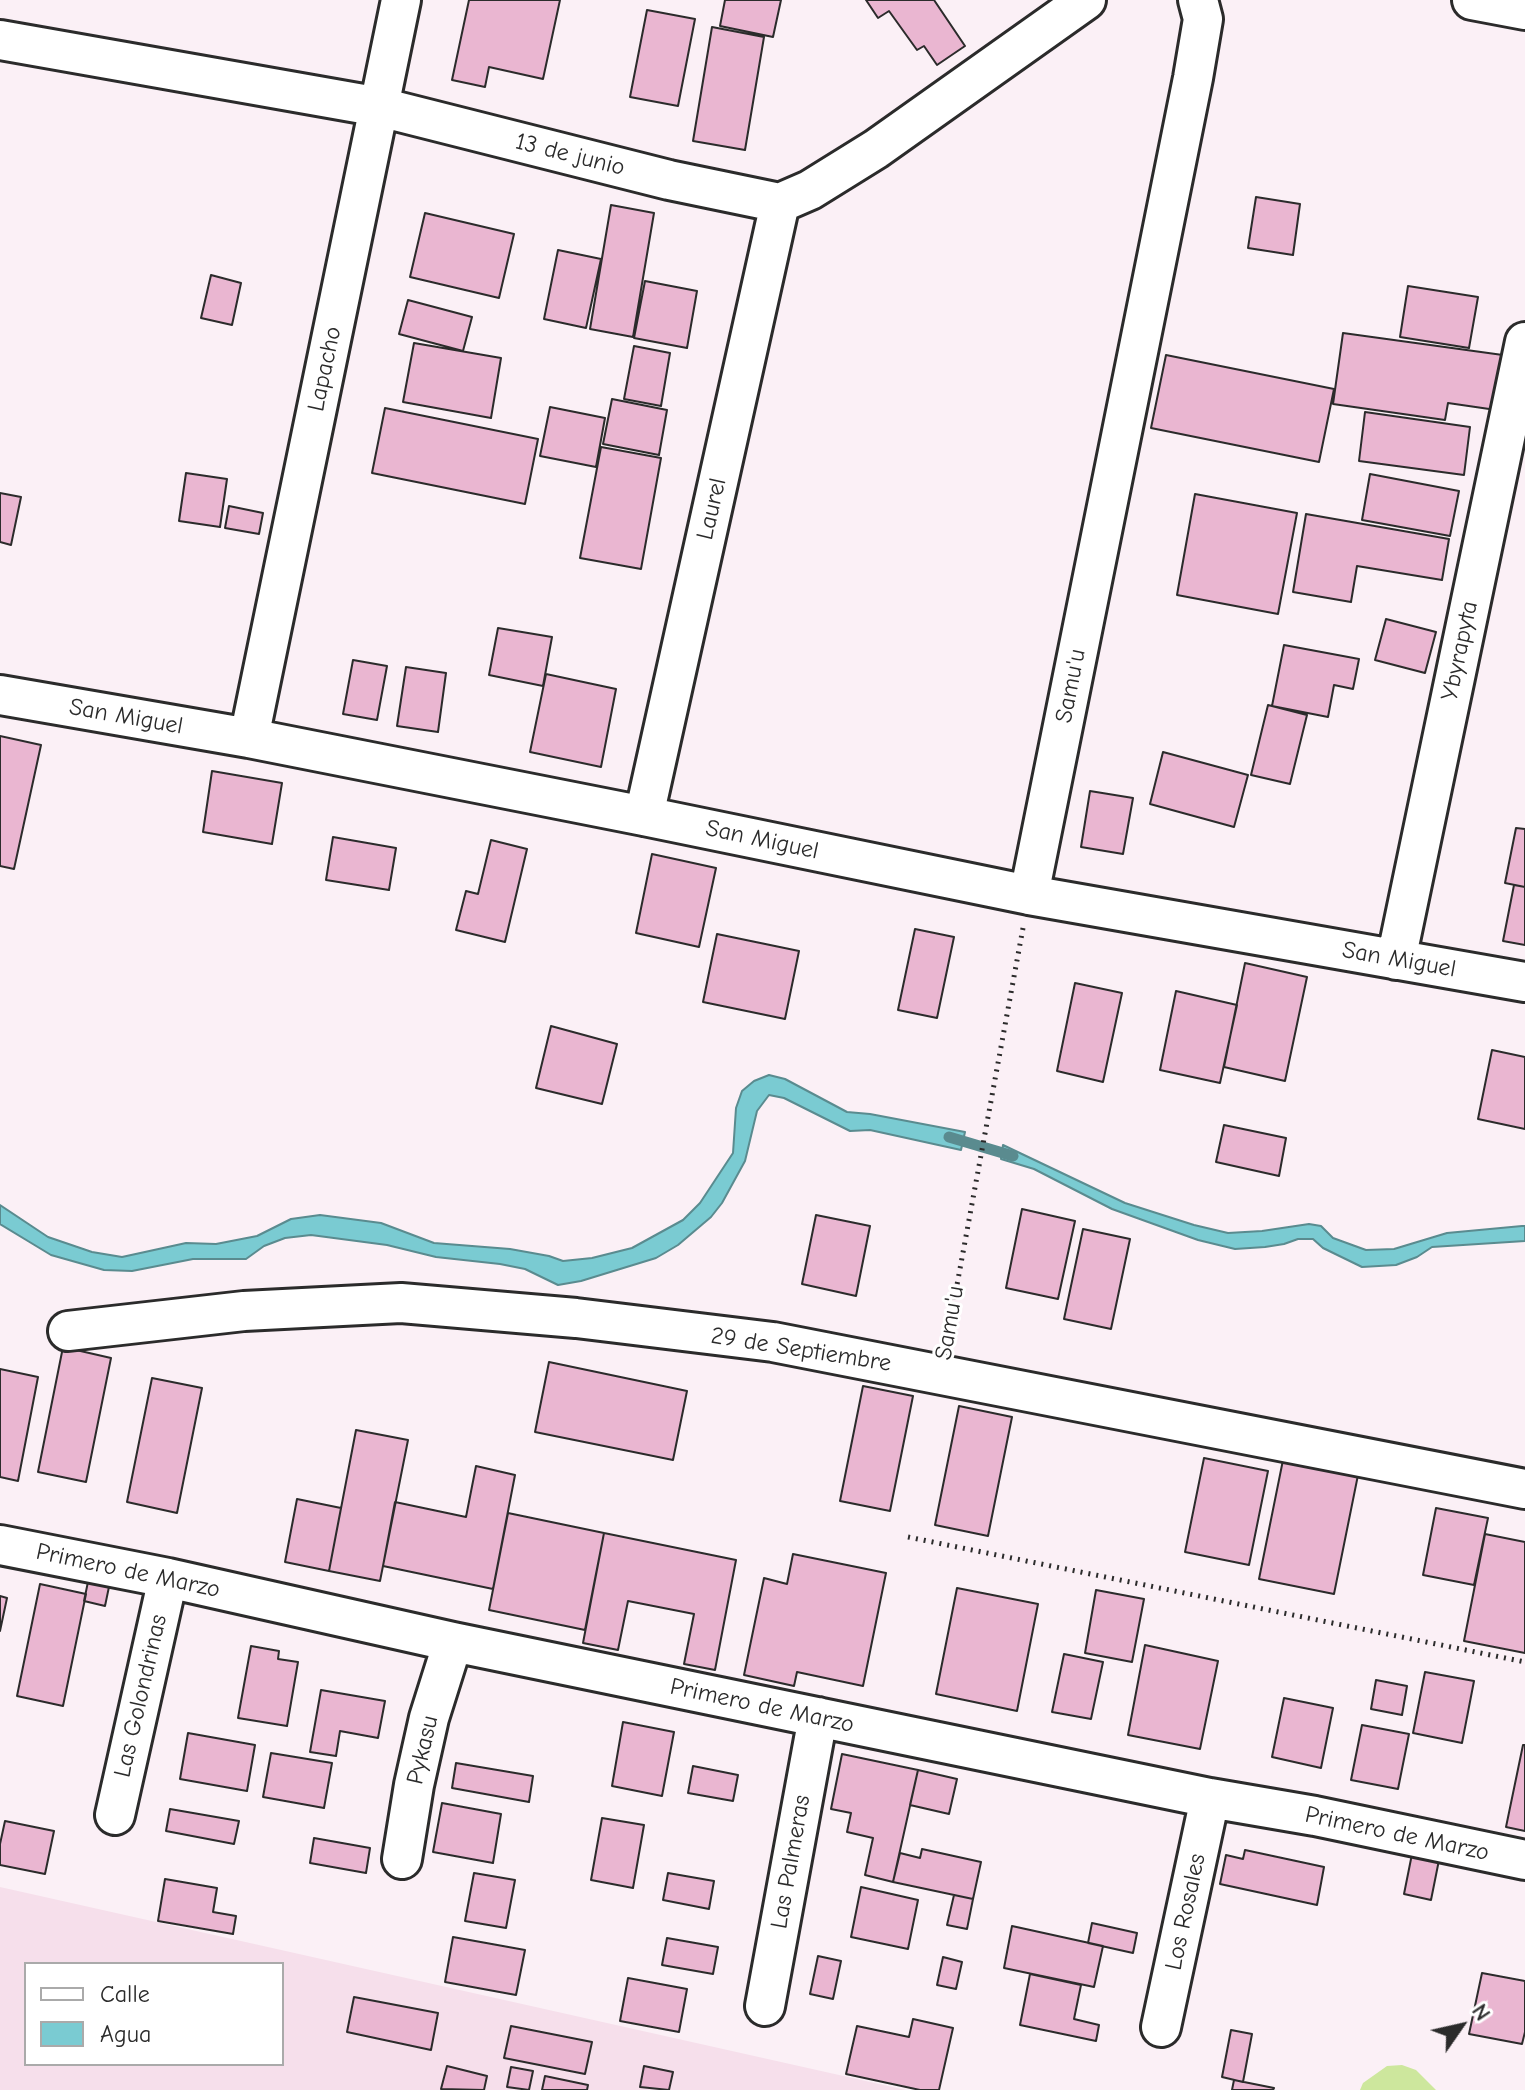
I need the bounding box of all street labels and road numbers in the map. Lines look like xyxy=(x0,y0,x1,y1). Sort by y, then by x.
street label: 13 de junio xyxy=(512,128,628,182)
street label: Lapacho xyxy=(302,324,348,414)
street label: Laurel xyxy=(691,475,733,543)
street label: Ybyrapyta xyxy=(1435,599,1485,703)
street label: Samu'u xyxy=(1050,647,1092,725)
street label: San Miguel xyxy=(67,693,185,741)
street label: San Miguel xyxy=(703,814,821,866)
street label: San Miguel xyxy=(1340,936,1458,984)
street label: Samu'u xyxy=(929,1284,971,1362)
street label: 29 de Septiembre xyxy=(709,1322,893,1378)
street label: Primero de Marzo xyxy=(33,1537,223,1605)
street label: Las Golondrinas xyxy=(108,1612,174,1780)
street label: Primero de Marzo xyxy=(667,1672,857,1740)
street label: Pykasu xyxy=(401,1713,445,1787)
street label: Las Palmeras xyxy=(765,1793,817,1931)
street label: Primero de Marzo xyxy=(1302,1800,1492,1868)
street label: Los Rosales xyxy=(1160,1851,1212,1973)

